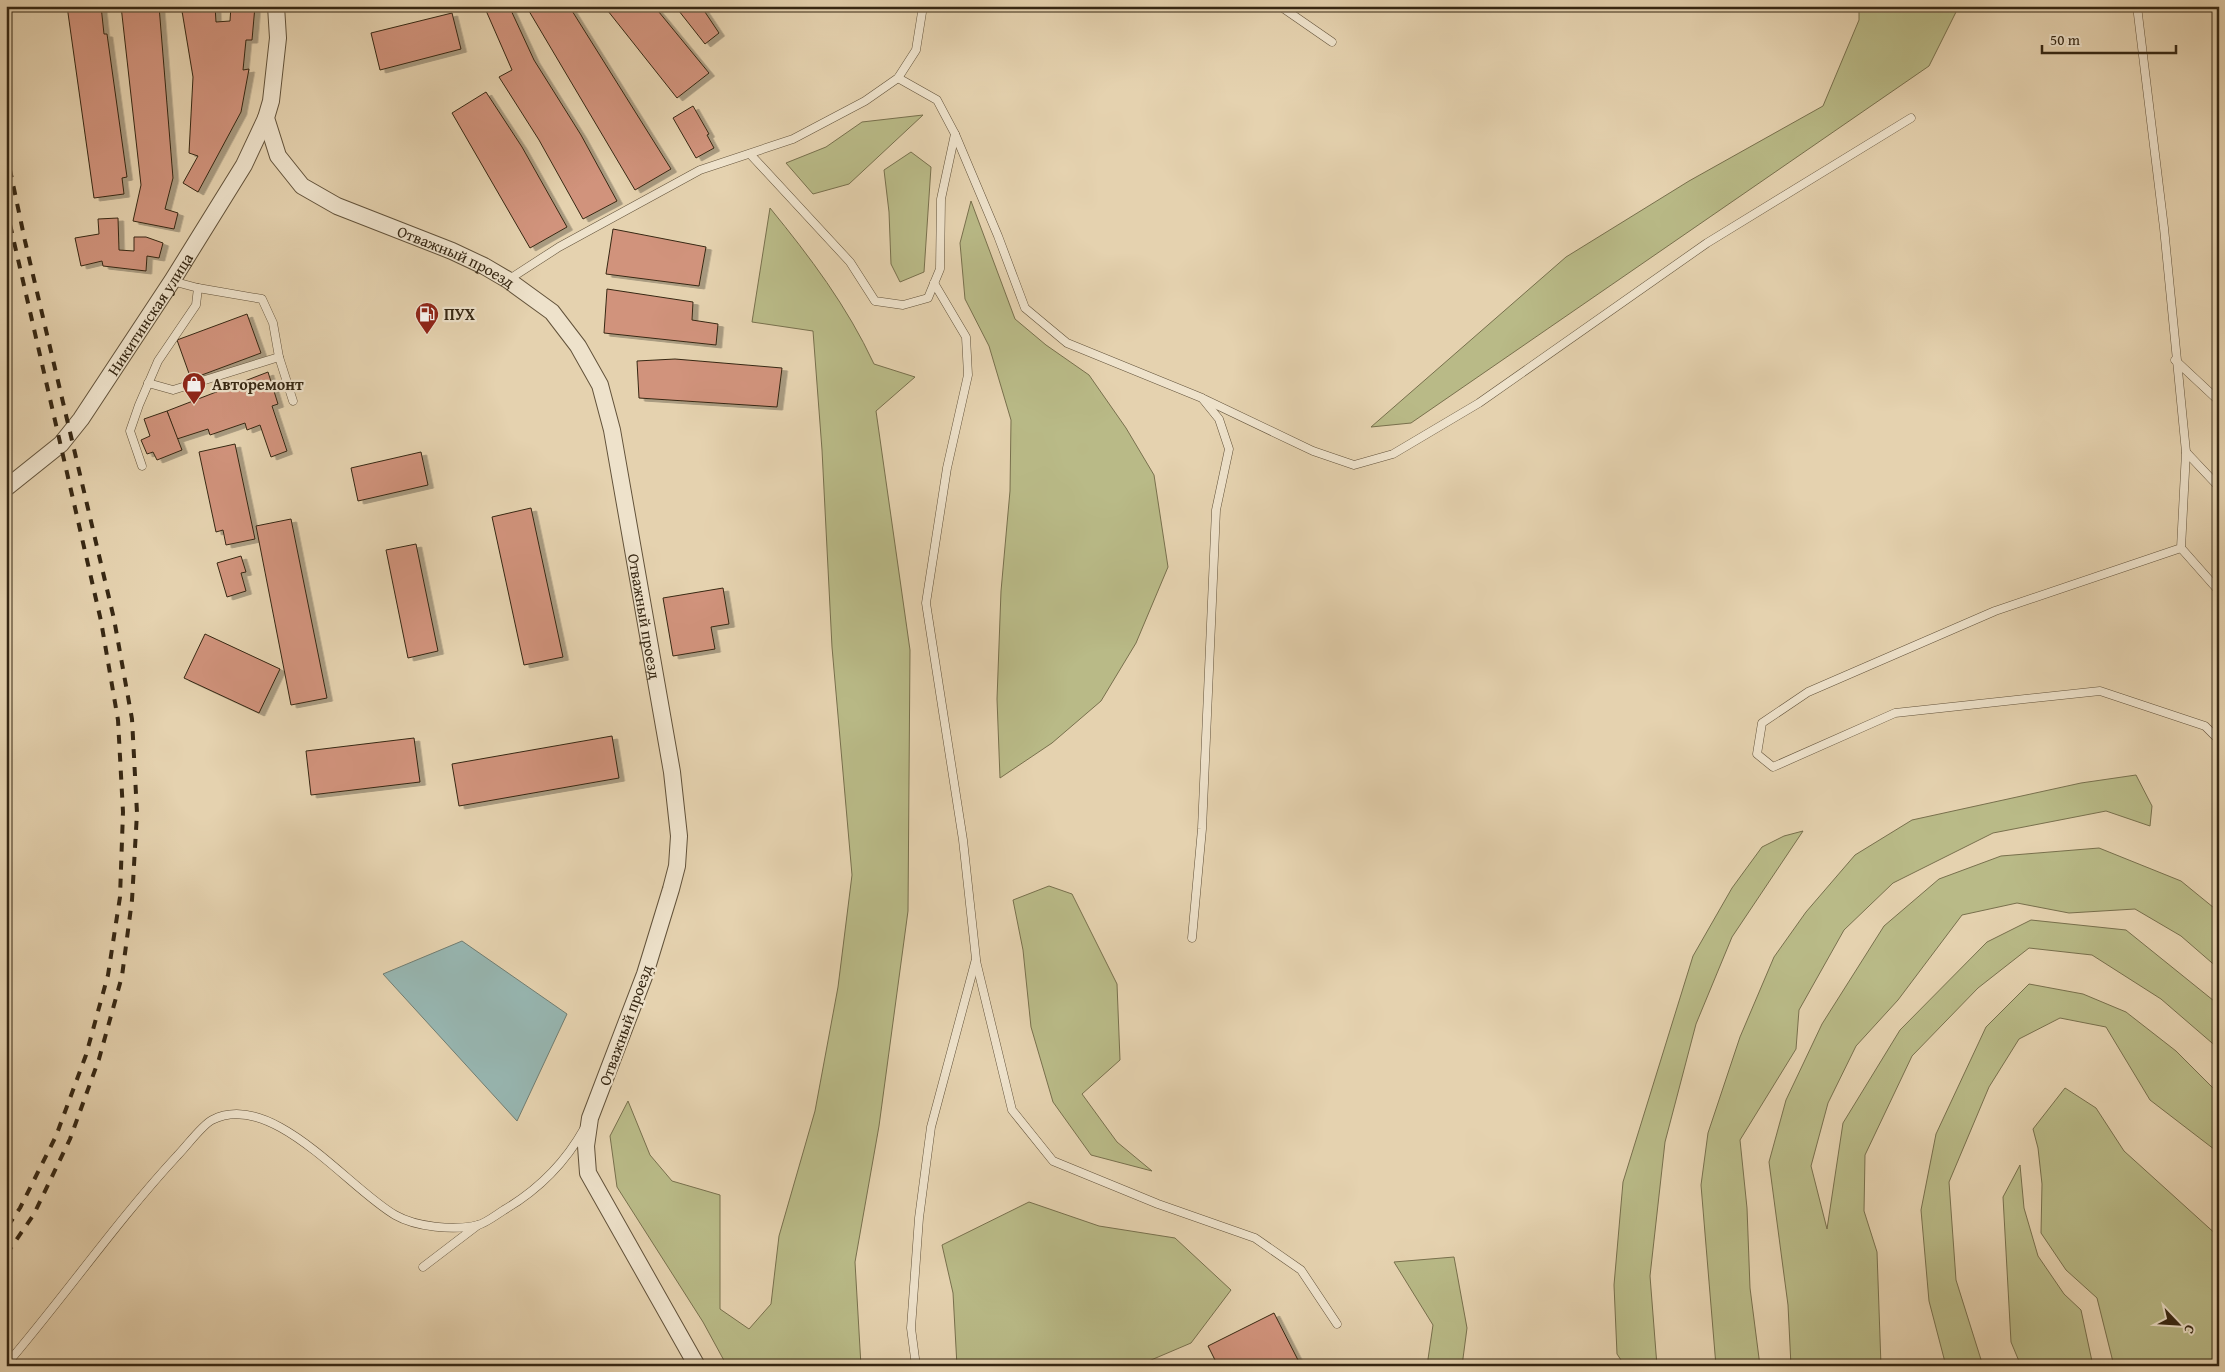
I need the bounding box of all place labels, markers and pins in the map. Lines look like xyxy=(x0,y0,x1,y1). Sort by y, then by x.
fuel station icon: ПУХ xyxy=(414,301,440,335)
place label: ПУХ xyxy=(444,302,475,326)
shop icon: Авторемонт xyxy=(181,371,207,405)
place label: Авторемонт xyxy=(212,372,304,396)

